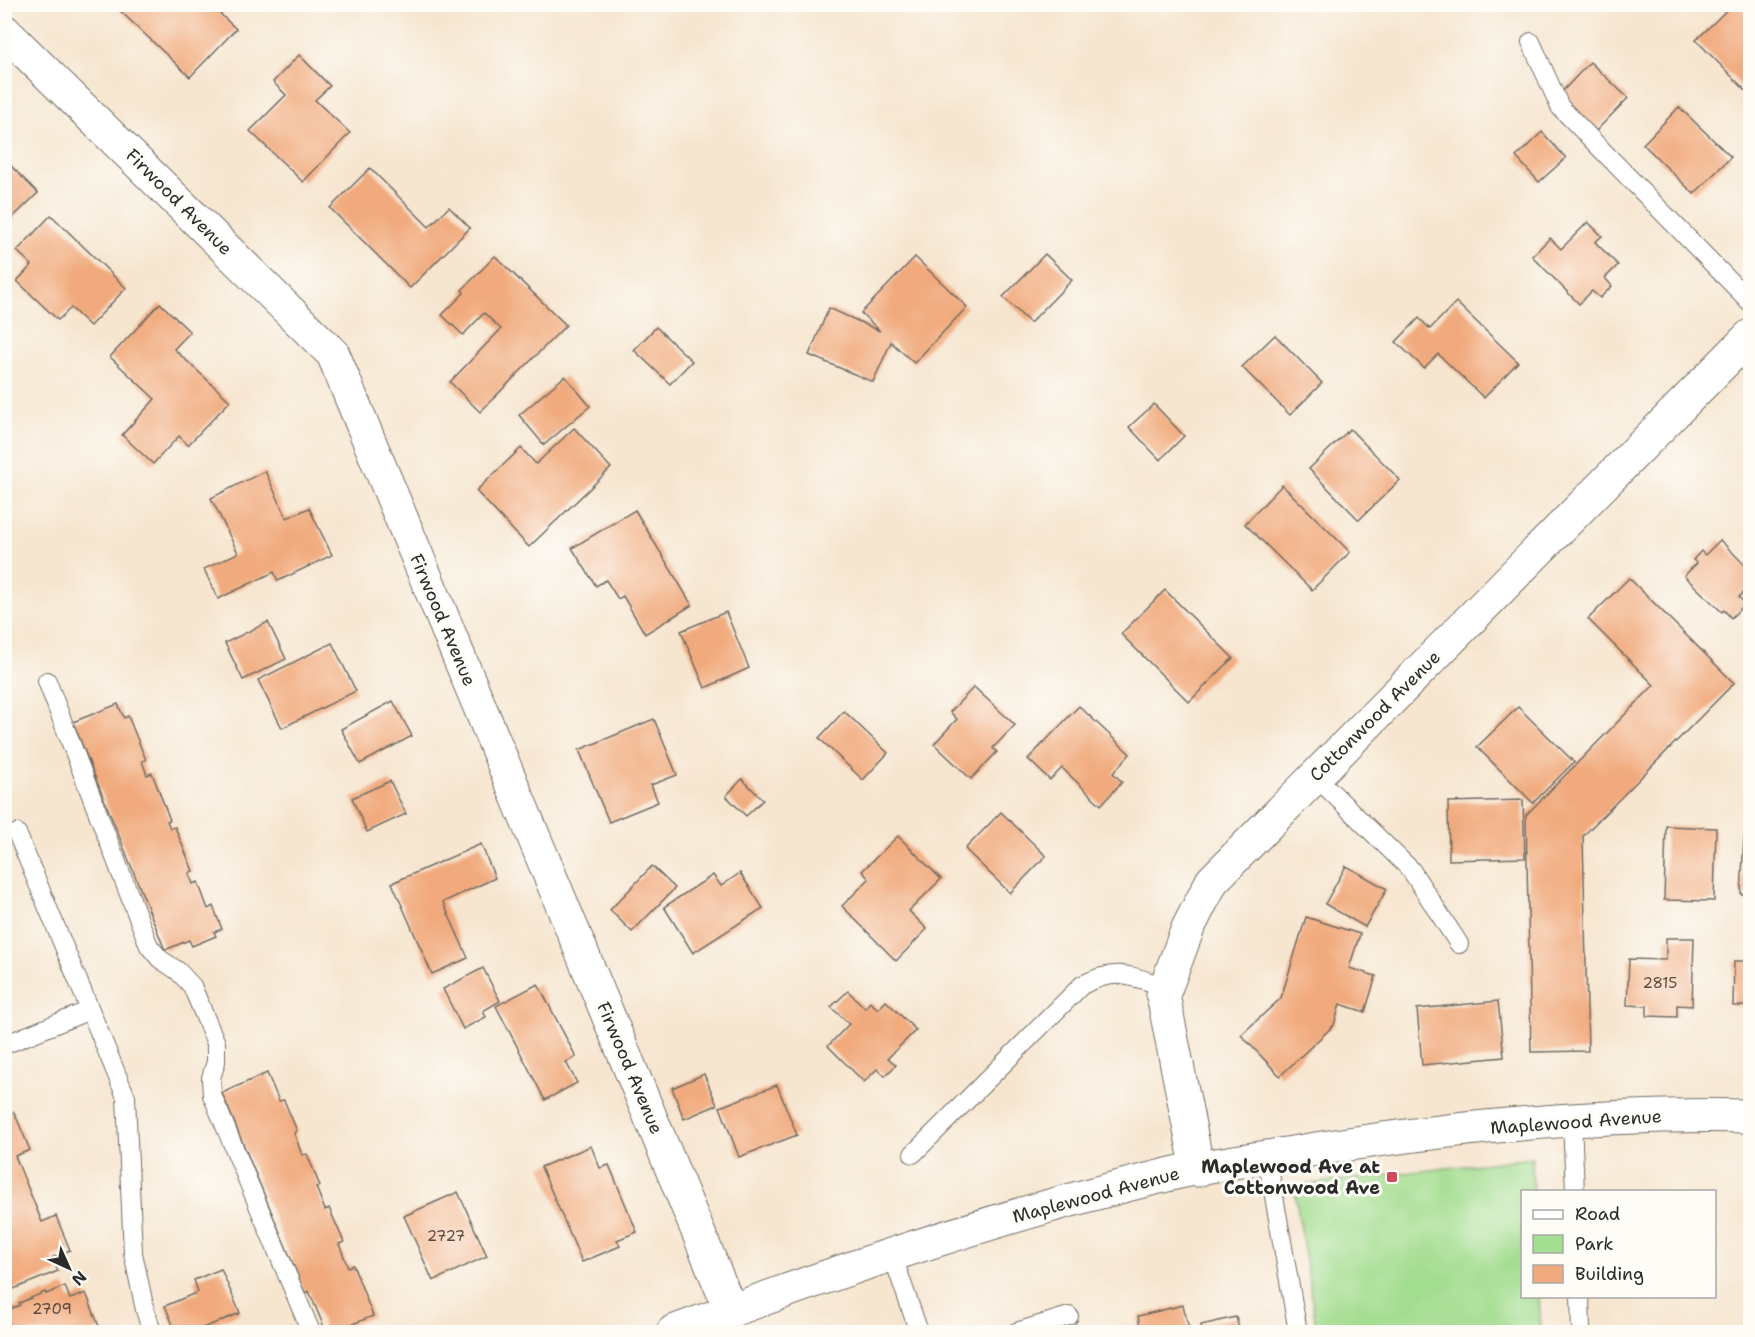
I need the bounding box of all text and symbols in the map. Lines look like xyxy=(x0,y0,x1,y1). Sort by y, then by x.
street label: Firwood Avenue xyxy=(121,144,237,260)
street label: Firwood Avenue xyxy=(404,550,482,690)
street label: Cottonwood Avenue xyxy=(1304,645,1446,787)
house number: 2815 xyxy=(1642,973,1678,993)
street label: Firwood Avenue xyxy=(591,998,669,1138)
street label: Maplewood Avenue xyxy=(1489,1104,1663,1140)
place label: Maplewood Ave at Cottonwood Ave xyxy=(1201,1155,1380,1200)
street label: Maplewood Avenue xyxy=(1010,1161,1182,1229)
marker: Maplewood Ave at Cottonwood Ave xyxy=(1385,1170,1399,1184)
legend xyxy=(1521,1190,1716,1298)
text: Road xyxy=(1575,1202,1620,1226)
house number: 2727 xyxy=(427,1226,465,1246)
text: Park xyxy=(1575,1232,1614,1256)
north arrow xyxy=(39,1238,99,1298)
text: Building xyxy=(1575,1262,1644,1286)
text: N xyxy=(67,1266,91,1290)
house number: 2709 xyxy=(32,1299,72,1319)

